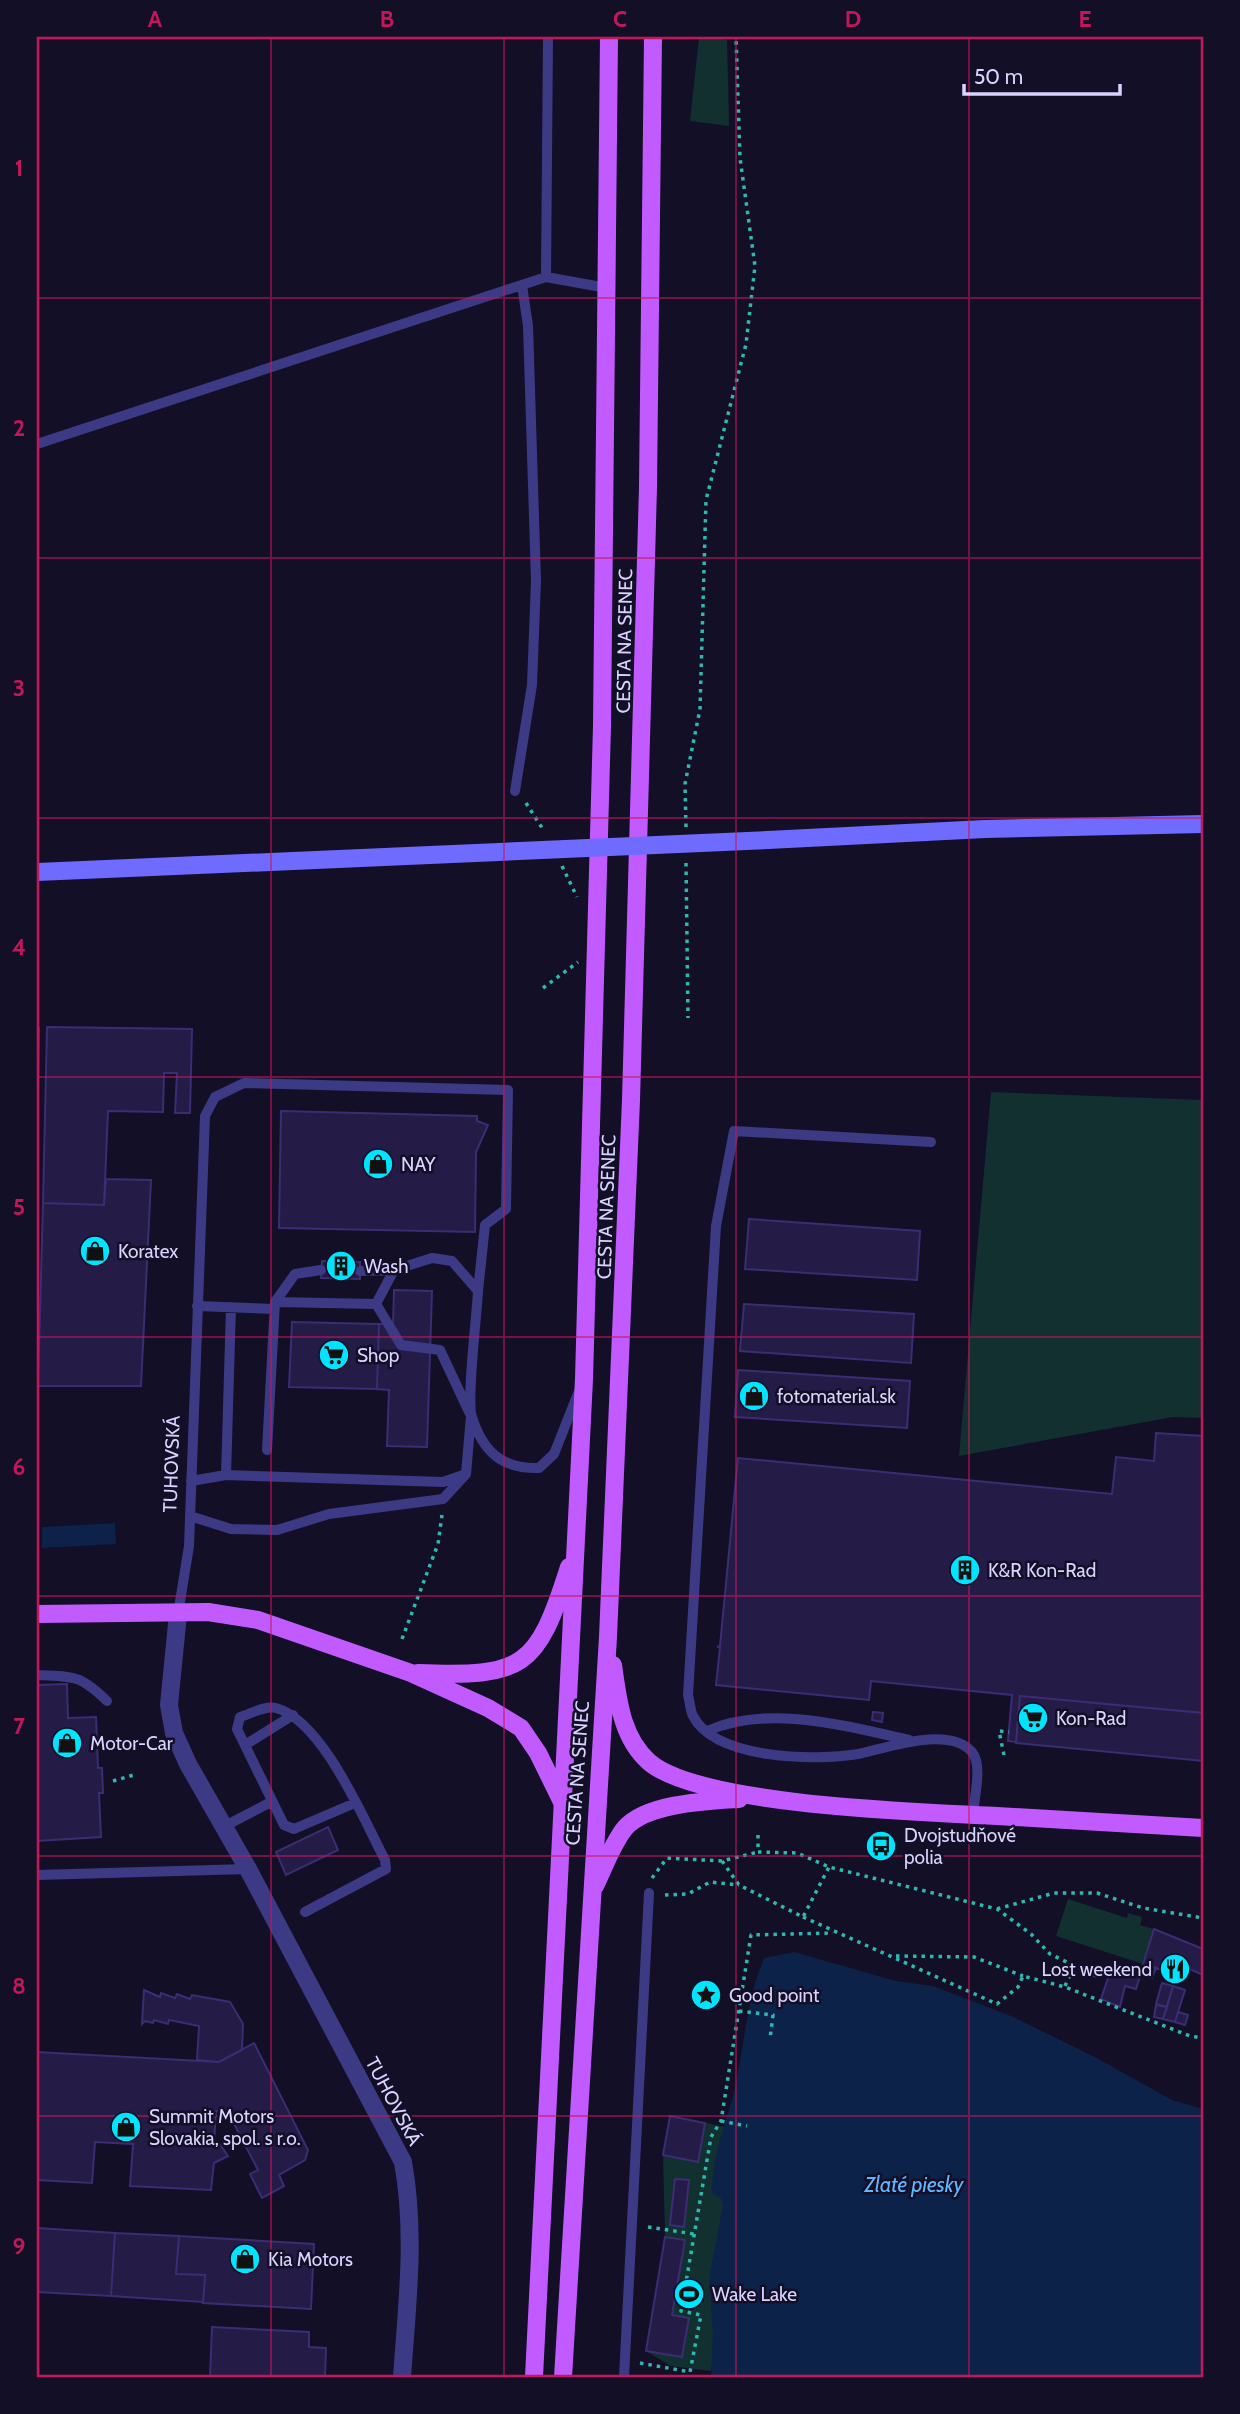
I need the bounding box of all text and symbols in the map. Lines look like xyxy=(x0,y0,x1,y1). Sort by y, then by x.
text: A xyxy=(148,5,163,33)
text: B xyxy=(380,5,394,33)
text: C xyxy=(613,5,627,33)
text: D xyxy=(845,5,861,33)
text: E xyxy=(1078,5,1092,33)
scale bar xyxy=(964,52,1119,96)
text: 50 m xyxy=(974,64,1023,89)
text: 1 xyxy=(15,154,23,182)
text: 2 xyxy=(13,414,25,442)
street label: CESTA NA SENEC xyxy=(612,568,637,714)
text: 3 xyxy=(13,674,25,702)
text: 4 xyxy=(12,933,26,961)
street label: CESTA NA SENEC xyxy=(592,1134,621,1280)
shop icon: NAY xyxy=(361,1147,395,1181)
place label: NAY xyxy=(401,1153,436,1176)
text: 5 xyxy=(13,1193,25,1221)
shop icon: Koratex xyxy=(78,1234,112,1268)
place label: Koratex xyxy=(118,1240,178,1263)
building icon: Wash xyxy=(324,1249,358,1283)
place label: Wash xyxy=(364,1255,409,1278)
supermarket icon: Shop xyxy=(317,1338,351,1372)
place label: Shop xyxy=(357,1344,399,1367)
shop icon: fotomaterial.sk xyxy=(737,1379,771,1413)
place label: fotomaterial.sk xyxy=(777,1385,896,1408)
street label: TUHOVSKÁ xyxy=(157,1415,185,1513)
text: 6 xyxy=(13,1453,25,1481)
building icon: K&R Kon-Rad xyxy=(948,1553,982,1587)
place label: K&R Kon-Rad xyxy=(988,1559,1096,1582)
street label: CESTA NA SENEC xyxy=(561,1700,594,1846)
supermarket icon: Kon-Rad xyxy=(1016,1701,1050,1735)
place label: Kon-Rad xyxy=(1056,1707,1126,1730)
text: 7 xyxy=(13,1712,25,1740)
shop icon: Motor-Car xyxy=(50,1726,84,1760)
place label: Motor-Car xyxy=(90,1732,173,1755)
place label: Dvojstudňové polia xyxy=(904,1824,1016,1869)
bus stop icon: Dvojstudňové polia xyxy=(864,1829,898,1863)
restaurant icon: Lost weekend xyxy=(1158,1952,1192,1986)
place label: Lost weekend xyxy=(1042,1958,1152,1981)
text: 8 xyxy=(12,1972,26,2000)
place icon: Good point xyxy=(689,1978,723,2012)
place label: Good point xyxy=(729,1984,820,2007)
street label: TUHOVSKÁ xyxy=(361,2053,427,2150)
place label: Summit Motors Slovakia, spol. s r.o. xyxy=(149,2105,301,2150)
shop icon: Summit Motors Slovakia, spol. s r.o. xyxy=(109,2110,143,2144)
water label: Zlaté piesky xyxy=(864,2172,965,2197)
text: 9 xyxy=(13,2232,25,2260)
shop icon: Kia Motors xyxy=(228,2242,262,2276)
place label: Kia Motors xyxy=(268,2248,353,2271)
sports icon: Wake Lake xyxy=(672,2277,706,2311)
place label: Wake Lake xyxy=(712,2283,797,2306)

